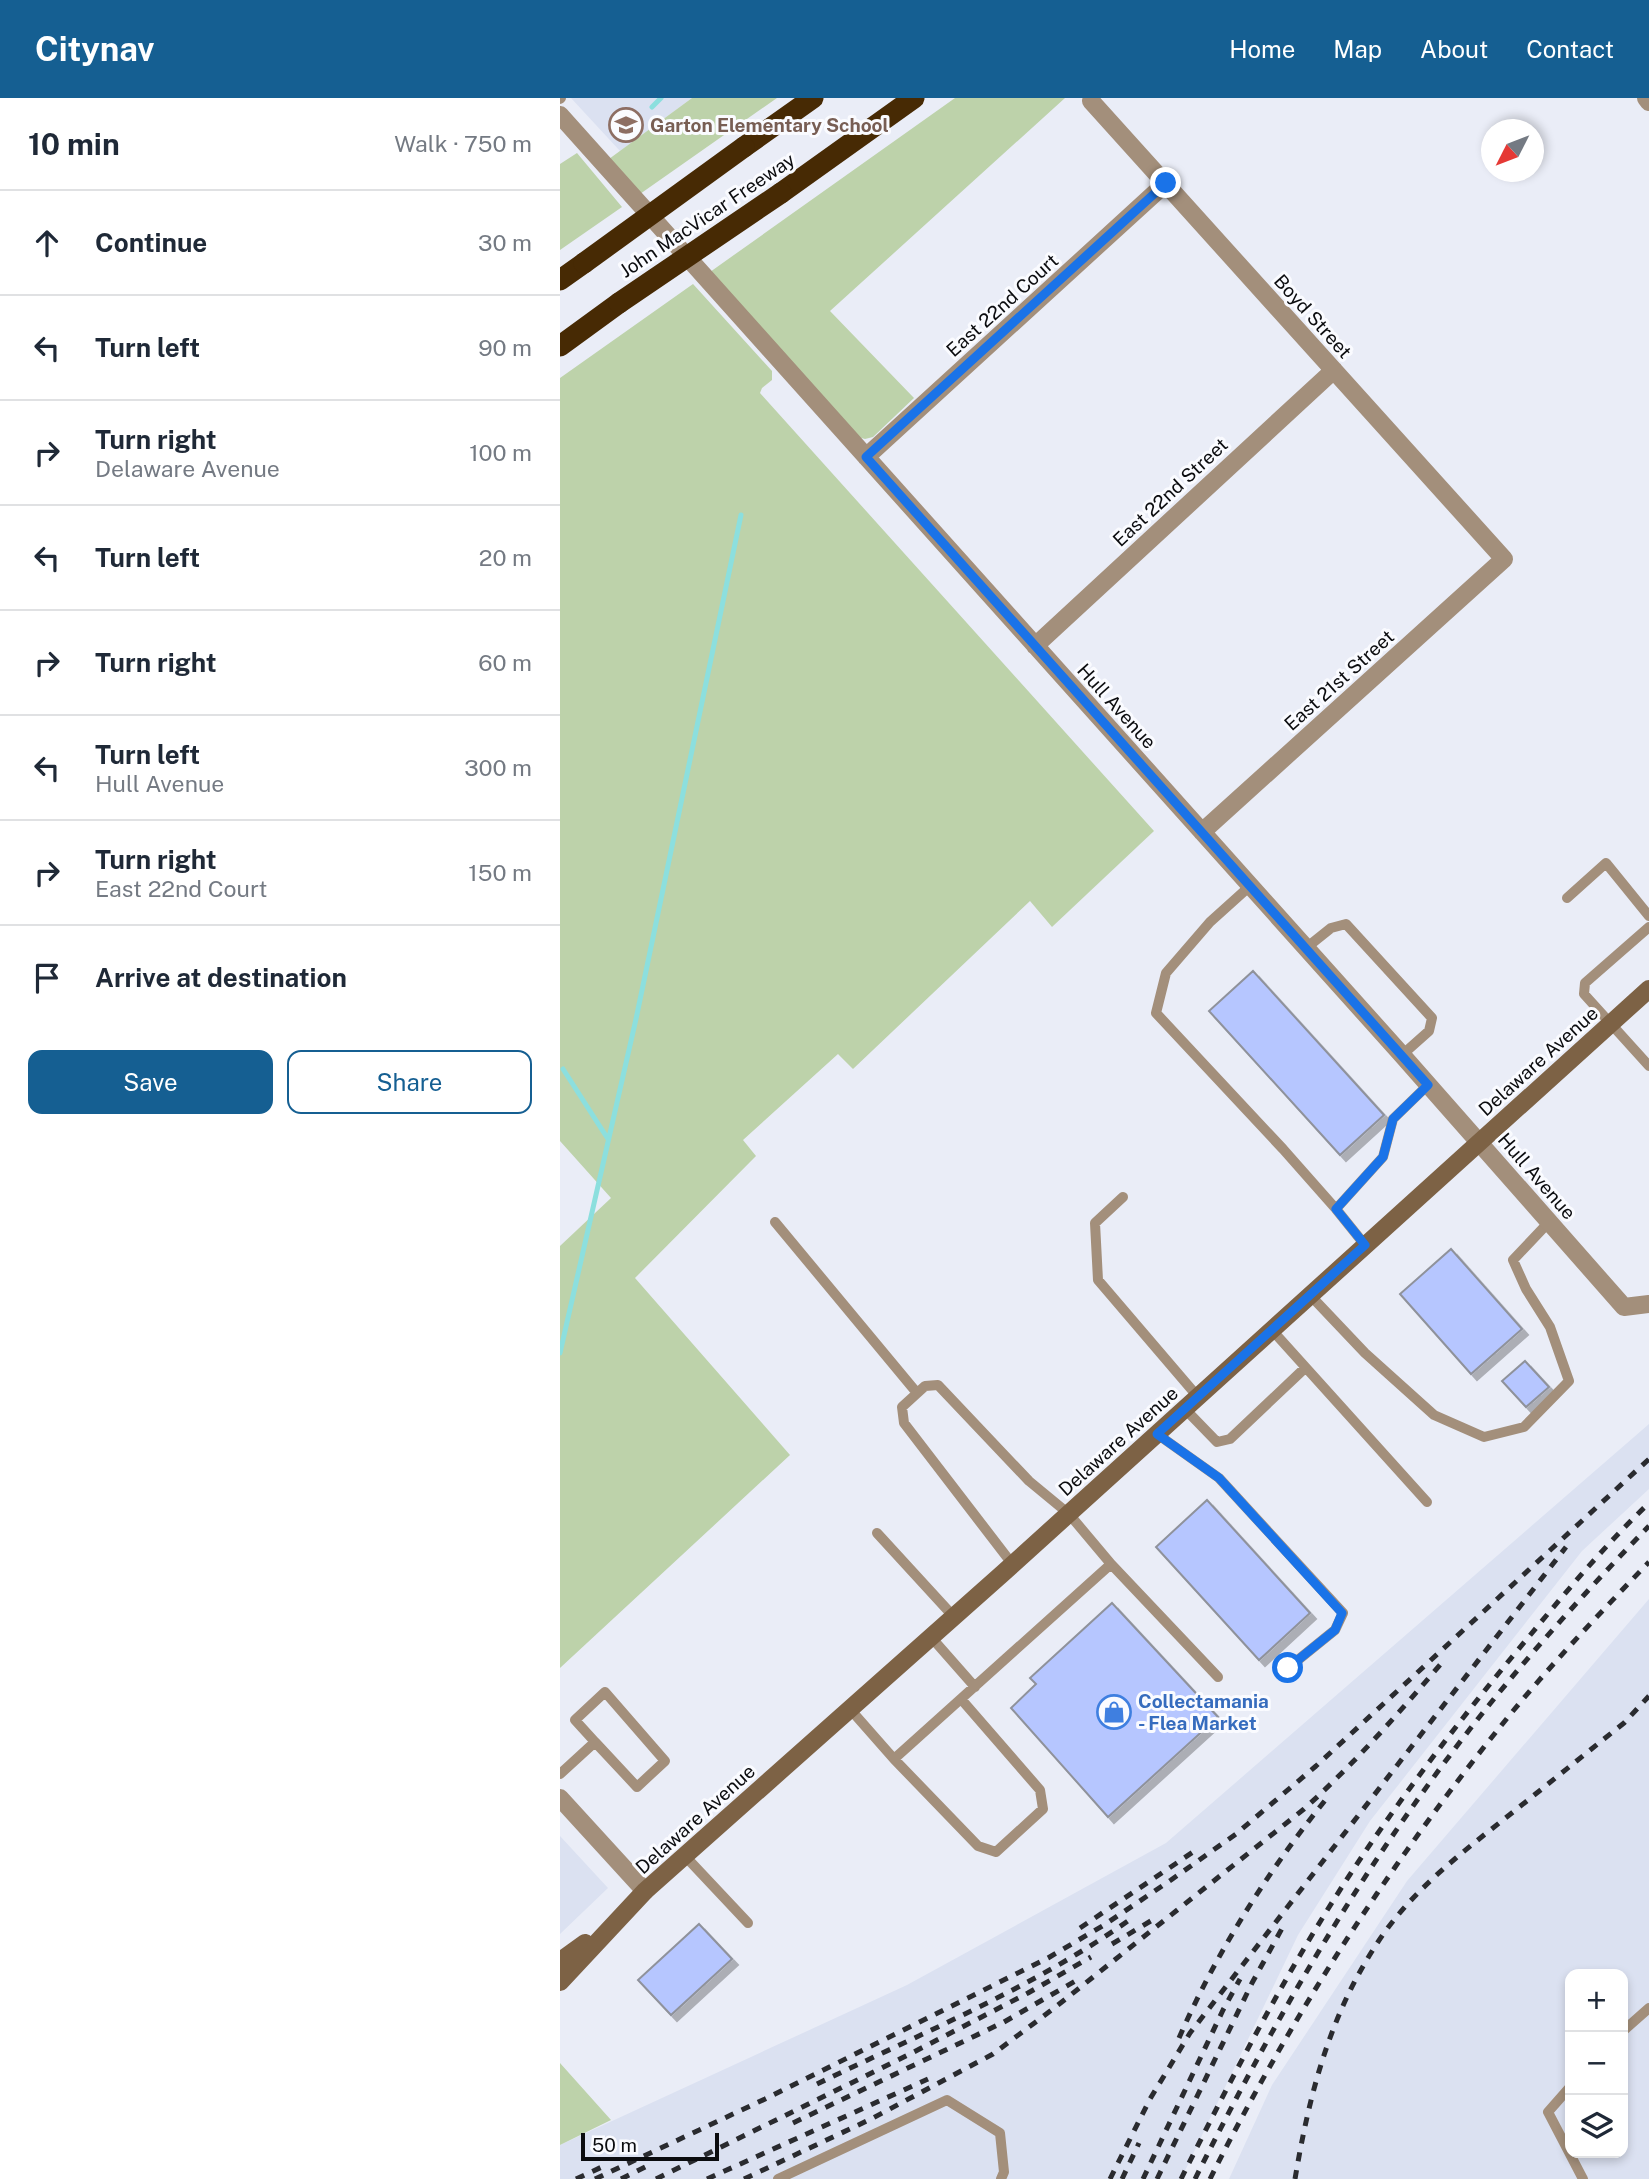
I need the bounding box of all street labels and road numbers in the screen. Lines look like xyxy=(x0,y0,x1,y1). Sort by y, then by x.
street label: John MacVicar Freeway xyxy=(615,148,799,282)
street label: East 22nd Court xyxy=(942,249,1062,361)
street label: Boyd Street xyxy=(1270,270,1356,362)
street label: East 22nd Street xyxy=(1108,433,1232,551)
street label: East 21st Street xyxy=(1280,625,1398,735)
street label: Hull Avenue xyxy=(1073,659,1161,753)
street label: Delaware Avenue xyxy=(1474,1002,1602,1120)
street label: Hull Avenue xyxy=(1494,1128,1580,1224)
street label: Delaware Avenue xyxy=(1054,1382,1182,1500)
street label: Delaware Avenue xyxy=(631,1760,759,1878)

